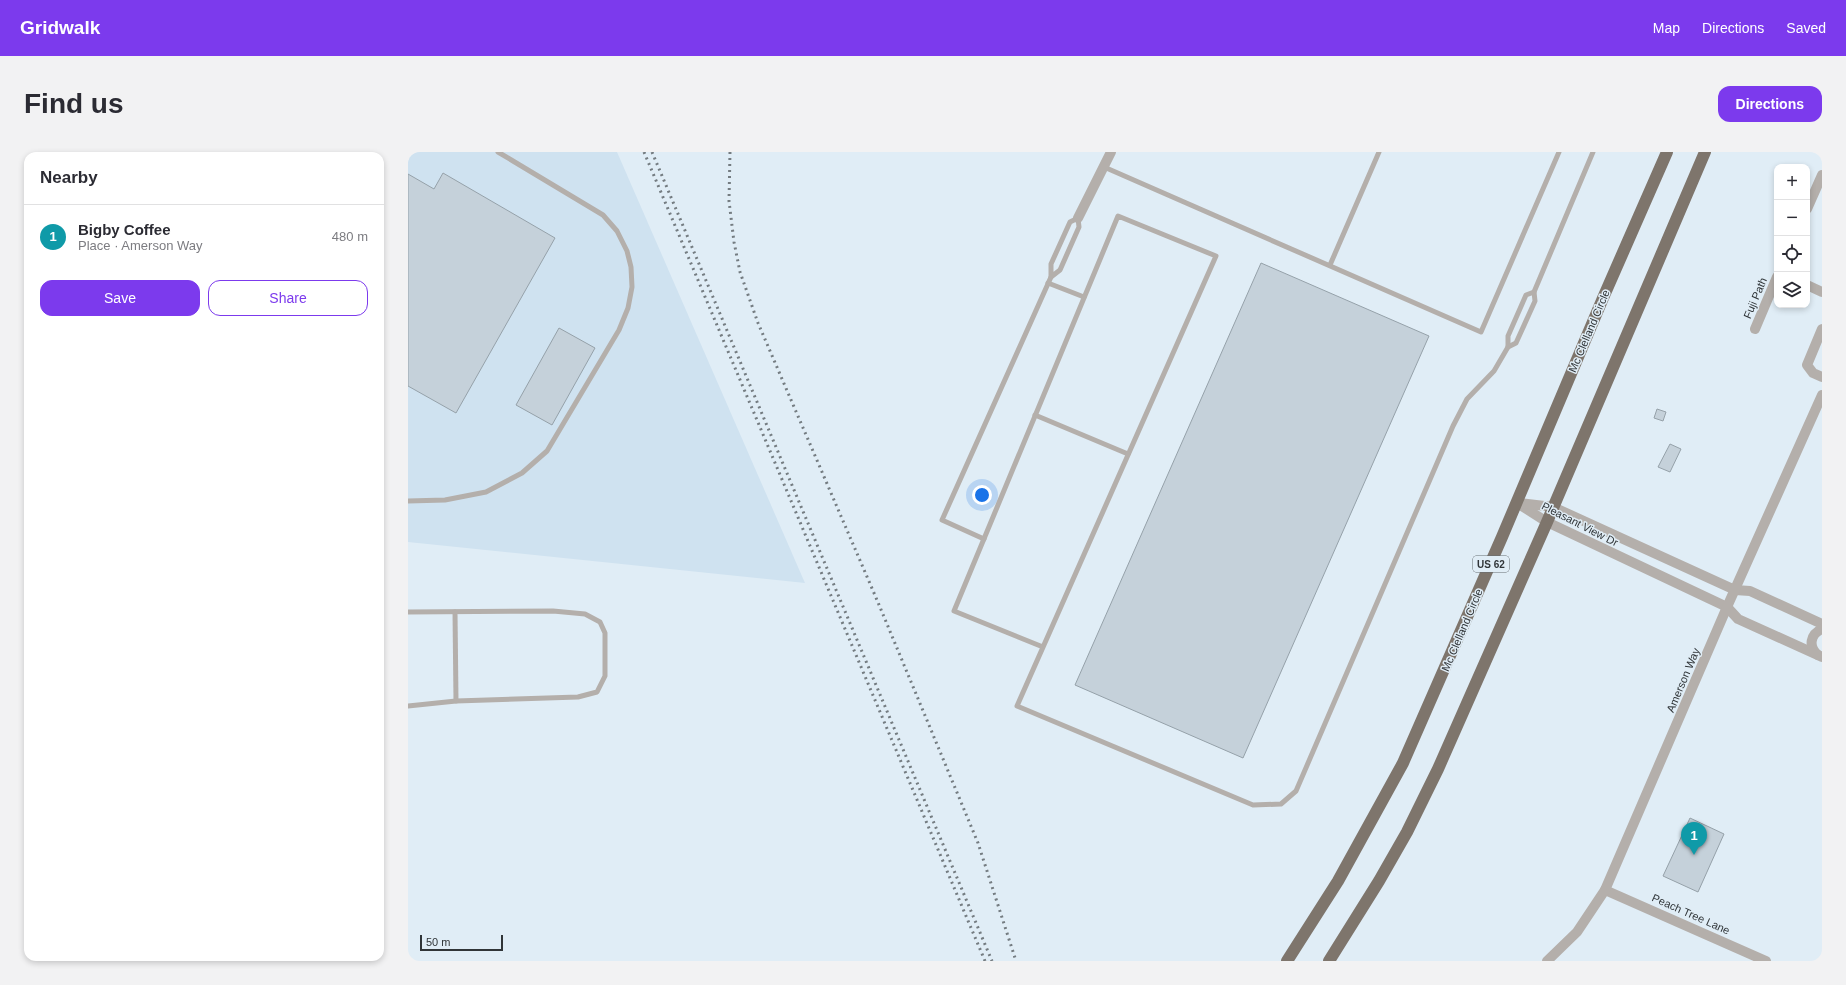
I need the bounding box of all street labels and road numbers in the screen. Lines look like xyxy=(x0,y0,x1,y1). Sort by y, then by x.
street label: Fuji Path xyxy=(1741,276,1769,320)
street label: Mc Clelland Circle xyxy=(1566,288,1612,374)
street label: Pleasant View Dr xyxy=(1540,500,1621,549)
road number: US 62 xyxy=(1473,556,1509,572)
street label: Mc Clelland Circle xyxy=(1439,587,1485,673)
street label: Amerson Way xyxy=(1664,646,1702,714)
street label: Peach Tree Lane xyxy=(1650,891,1732,937)

